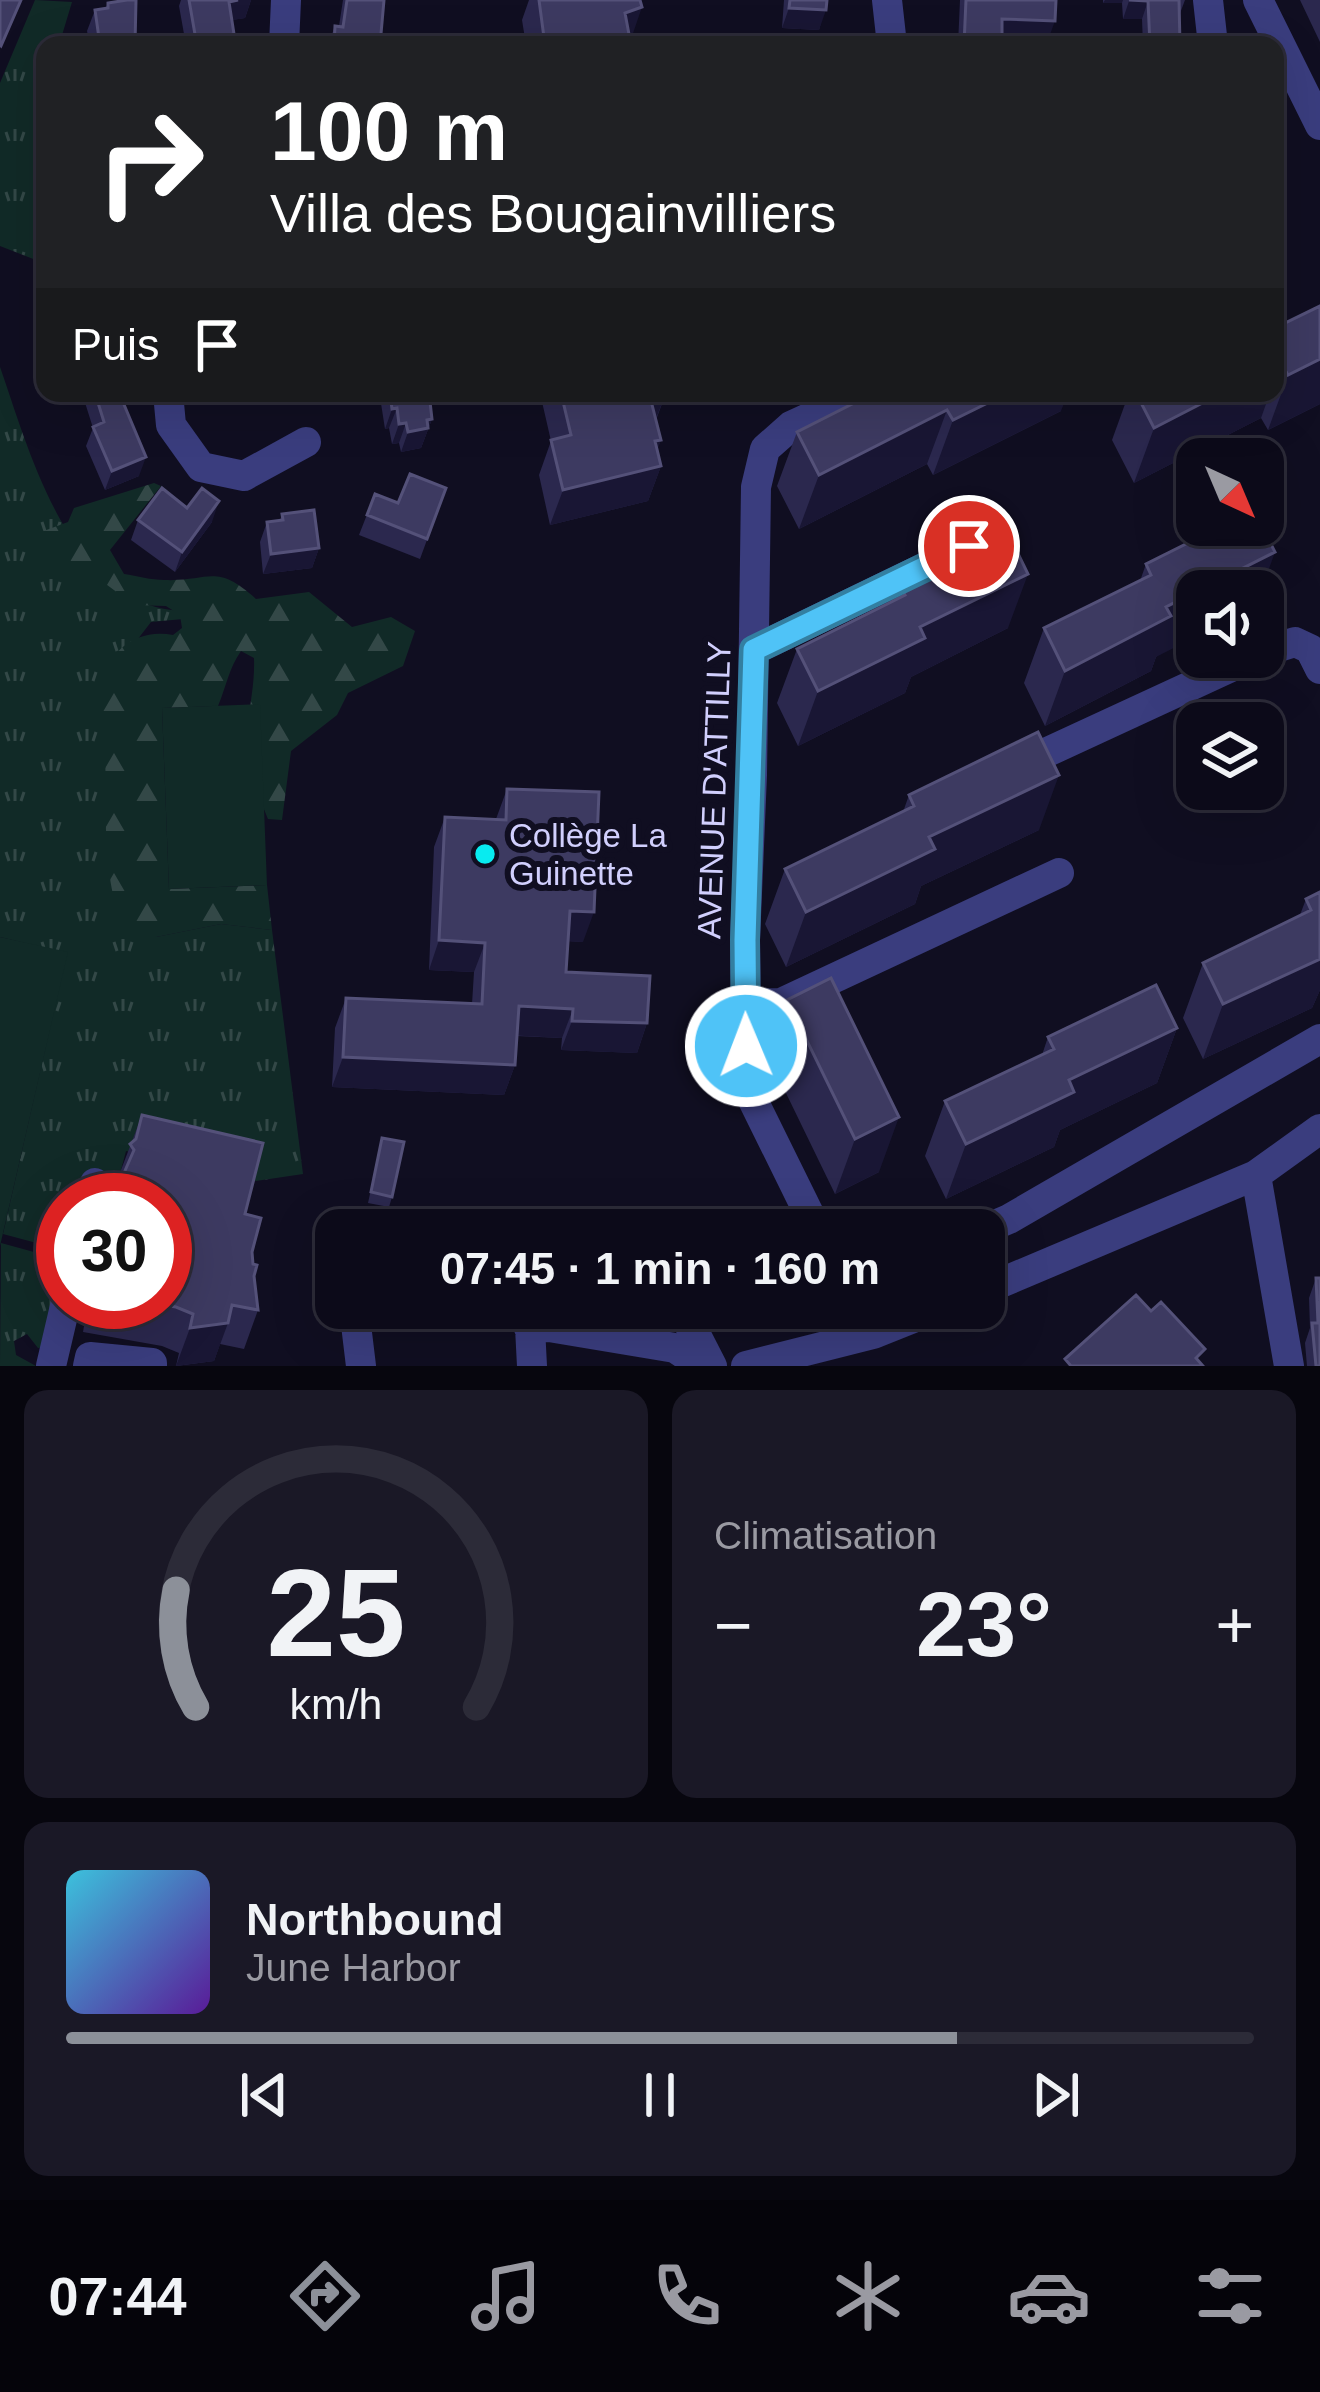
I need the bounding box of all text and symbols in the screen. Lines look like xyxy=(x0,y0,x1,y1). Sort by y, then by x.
icon: right xyxy=(72,84,228,240)
text: 100 m xyxy=(270,84,508,178)
text: Villa des Bougainvilliers xyxy=(270,183,836,243)
icon: arrive xyxy=(184,312,250,378)
text: Puis xyxy=(72,319,160,370)
north arrow xyxy=(1176,438,1284,546)
map controls xyxy=(1176,438,1284,810)
pin xyxy=(918,495,1020,597)
icon: arrive xyxy=(936,513,1002,579)
button: sound xyxy=(1176,570,1284,678)
street label: AVENUE D'ATTILLY xyxy=(690,641,738,939)
button: layers xyxy=(1176,702,1284,810)
place label: Collège La Guinette xyxy=(509,817,667,892)
marker: Collège La Guinette xyxy=(472,841,498,867)
position arrow xyxy=(683,983,809,1109)
speed limit sign: 30 xyxy=(36,1173,192,1329)
text: 07:45 · 1 min · 160 m xyxy=(440,1243,880,1294)
text: Climatisation xyxy=(714,1514,937,1557)
text: 25 xyxy=(267,1543,405,1682)
text: 23° xyxy=(916,1575,1052,1675)
text: − xyxy=(714,1588,753,1662)
text: + xyxy=(1215,1588,1254,1662)
text: km/h xyxy=(290,1680,382,1728)
text: Northbound xyxy=(246,1894,503,1945)
text: June Harbor xyxy=(246,1946,461,1989)
icon: previous xyxy=(231,2062,297,2128)
icon: pause xyxy=(627,2062,693,2128)
icon: next xyxy=(1023,2062,1089,2128)
icon: directions xyxy=(283,2254,367,2338)
icon: music xyxy=(464,2254,548,2338)
icon: phone xyxy=(645,2254,729,2338)
icon: climate xyxy=(826,2254,910,2338)
icon: car xyxy=(1007,2254,1091,2338)
icon: filters xyxy=(1188,2254,1272,2338)
text: 07:44 xyxy=(48,2266,187,2326)

